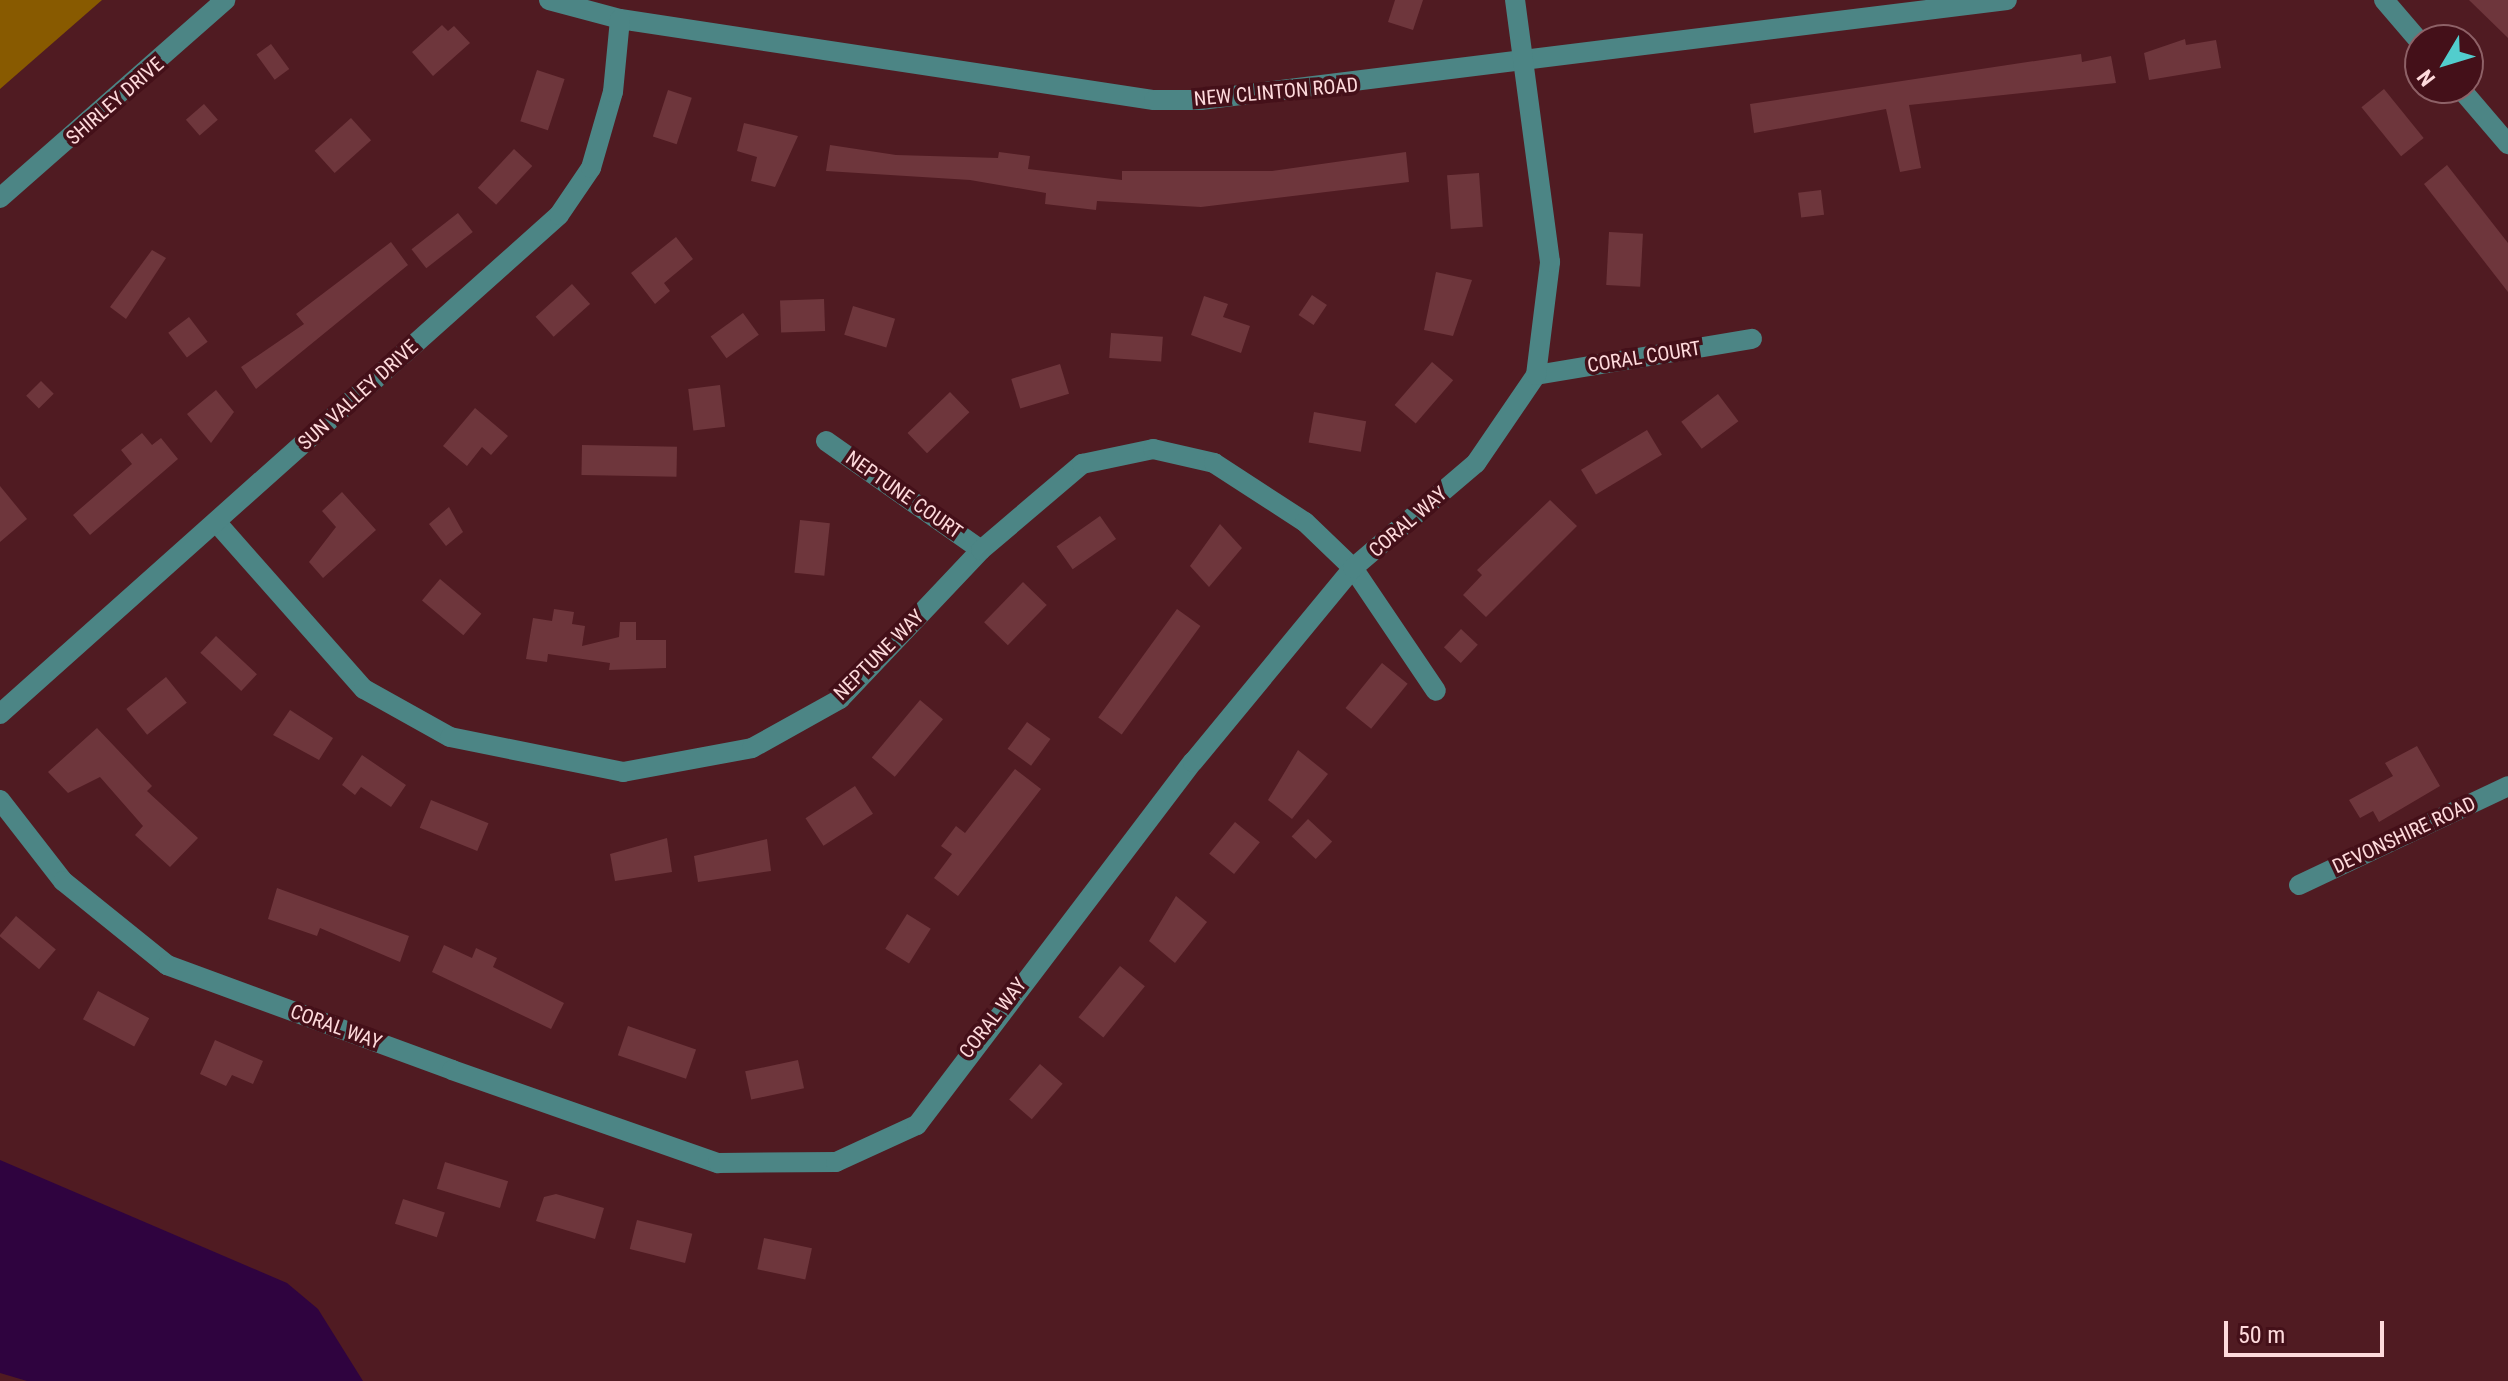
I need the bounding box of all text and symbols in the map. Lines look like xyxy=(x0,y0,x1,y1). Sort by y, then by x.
north arrow xyxy=(2404,24,2484,104)
street label: SHIRLEY DRIVE xyxy=(61,52,169,150)
text: N xyxy=(2412,65,2440,91)
street label: NEW CLINTON ROAD xyxy=(1193,73,1359,111)
street label: SUN VALLEY DRIVE xyxy=(293,335,423,455)
street label: CORAL COURT xyxy=(1586,336,1702,378)
street label: NEPTUNE COURT xyxy=(841,446,967,544)
street label: CORAL WAY xyxy=(1364,482,1452,562)
street label: NEPTUNE WAY xyxy=(829,605,929,705)
street label: DEVONSHIRE ROAD xyxy=(2329,791,2479,879)
street label: CORAL WAY xyxy=(954,973,1032,1063)
street label: CORAL WAY xyxy=(287,999,385,1055)
scale bar xyxy=(2228,1305,2388,1355)
text: 50 m xyxy=(2238,1321,2285,1349)

